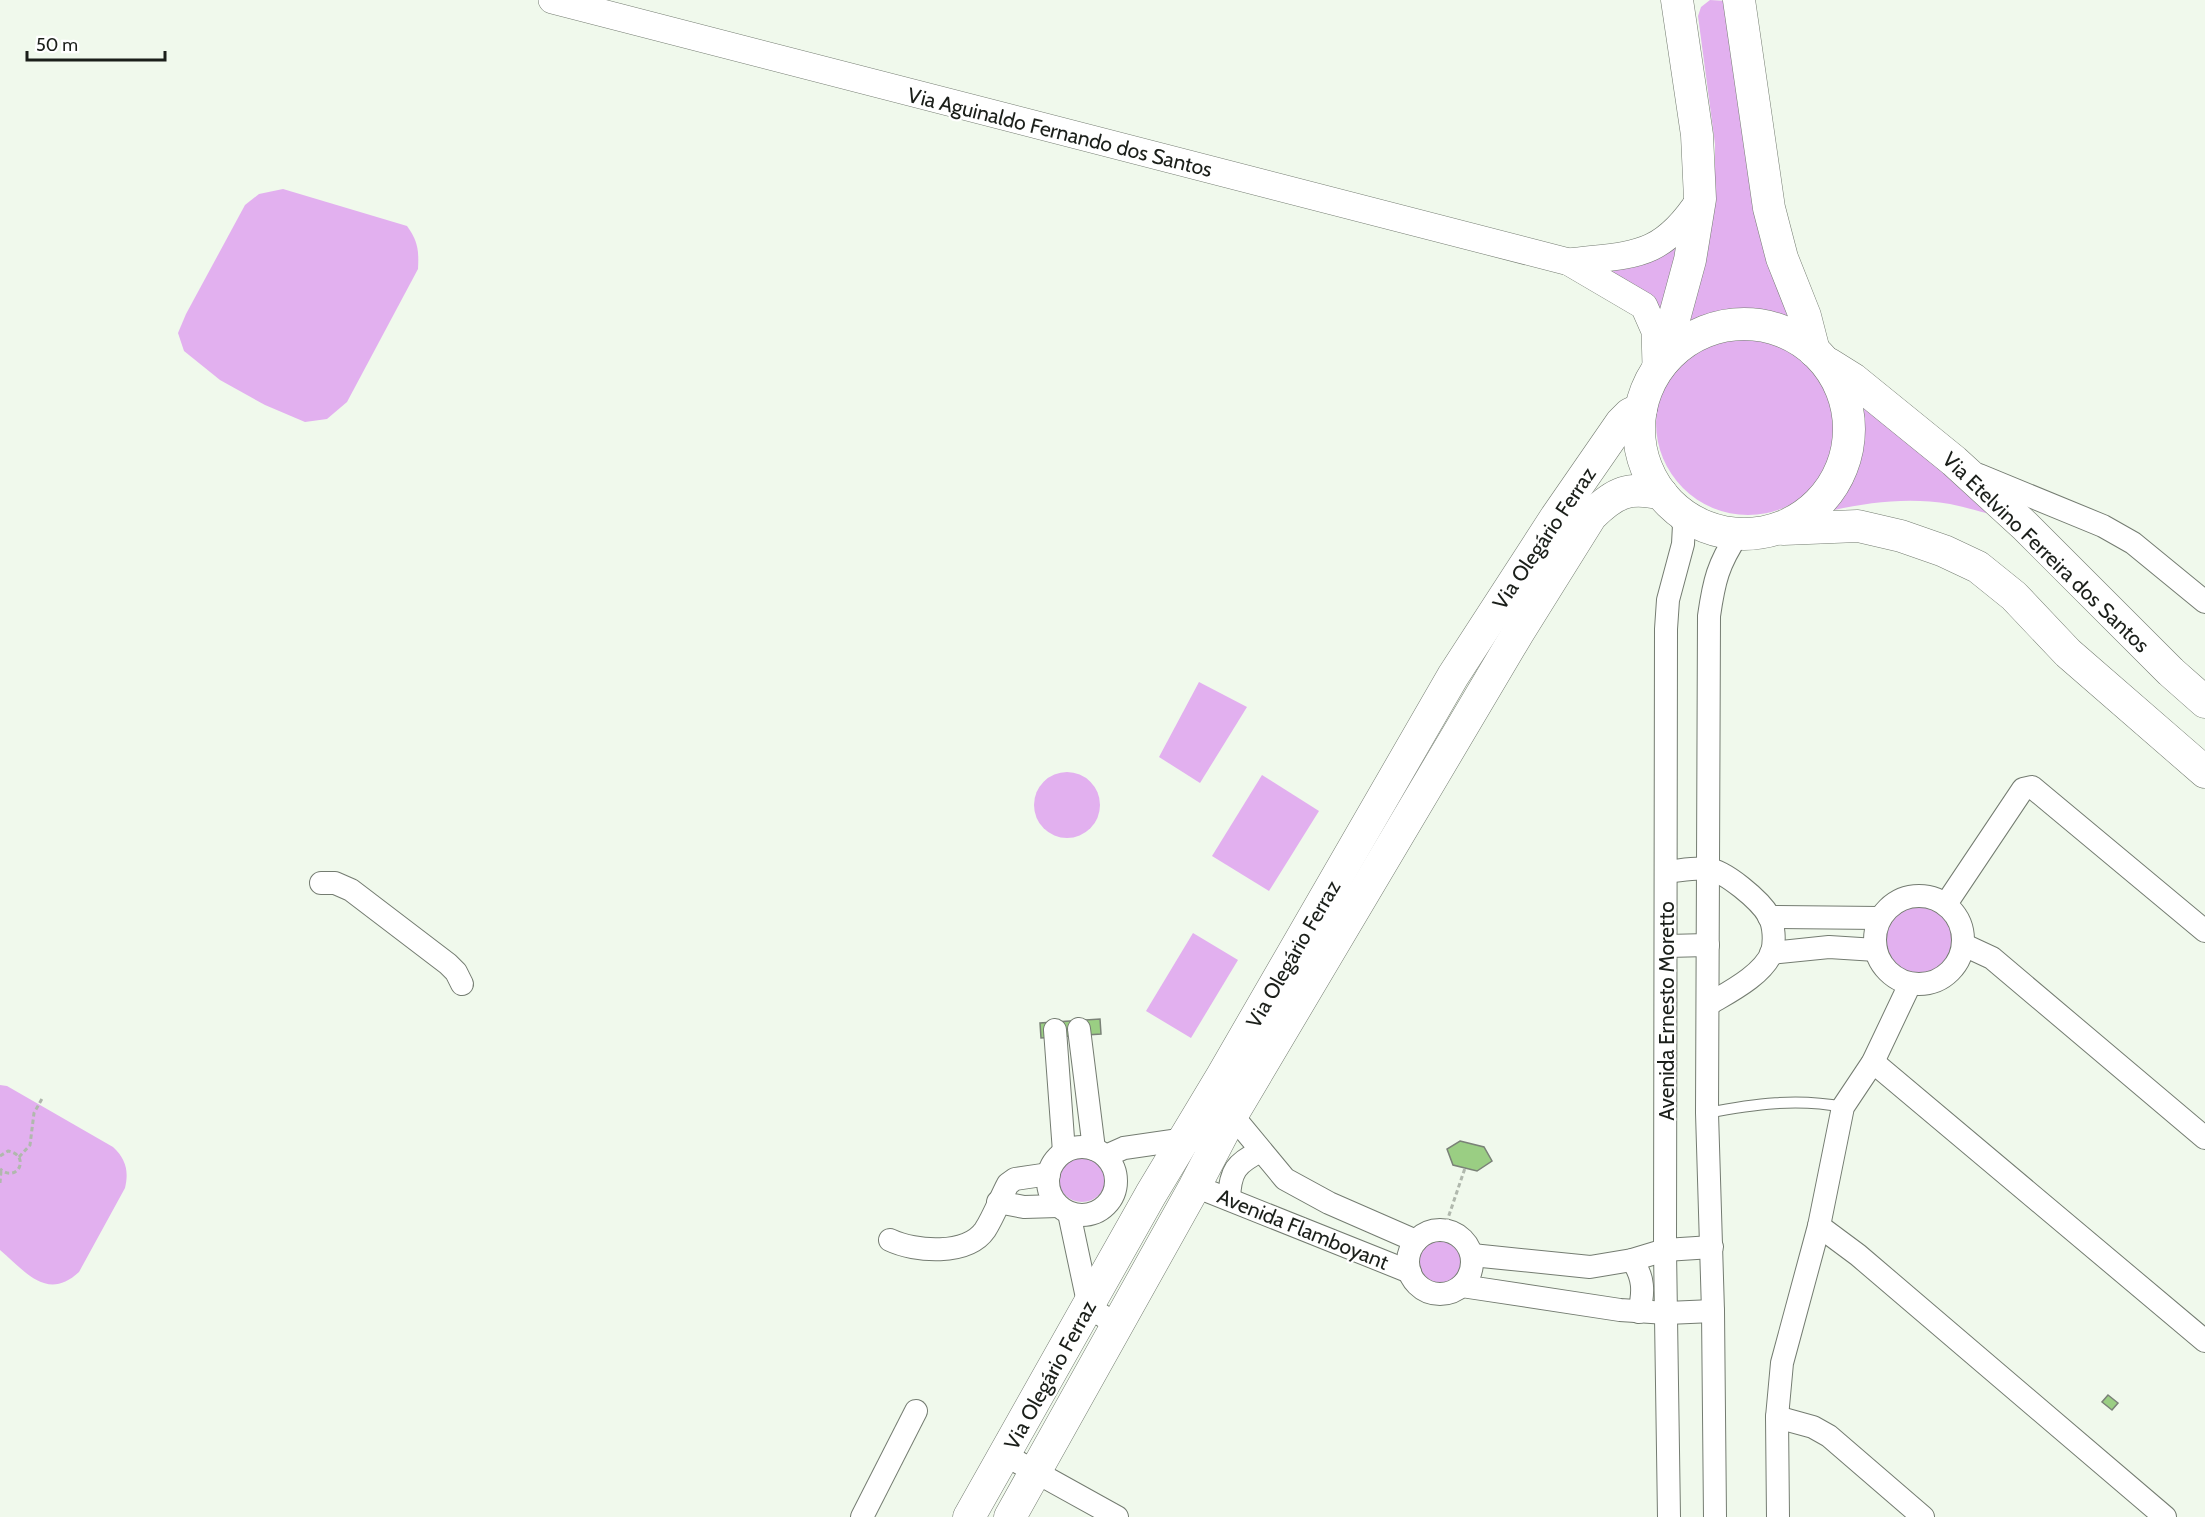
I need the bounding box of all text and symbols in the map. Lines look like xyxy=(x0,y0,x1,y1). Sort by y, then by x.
scale bar xyxy=(27,24,165,62)
text: 50 m xyxy=(36,34,78,56)
street label: Via Aguinaldo Fernando dos Santos xyxy=(905,82,1215,182)
street label: Via Etelvino Ferreira dos Santos xyxy=(1937,447,2155,658)
street label: Via Olegário Ferraz xyxy=(1487,462,1601,614)
street label: Via Olegário Ferraz xyxy=(1241,876,1345,1032)
street label: Avenida Ernesto Moretto xyxy=(1654,901,1679,1121)
street label: Avenida Flamboyant xyxy=(1214,1183,1392,1275)
street label: Via Olegário Ferraz xyxy=(999,1296,1101,1454)

